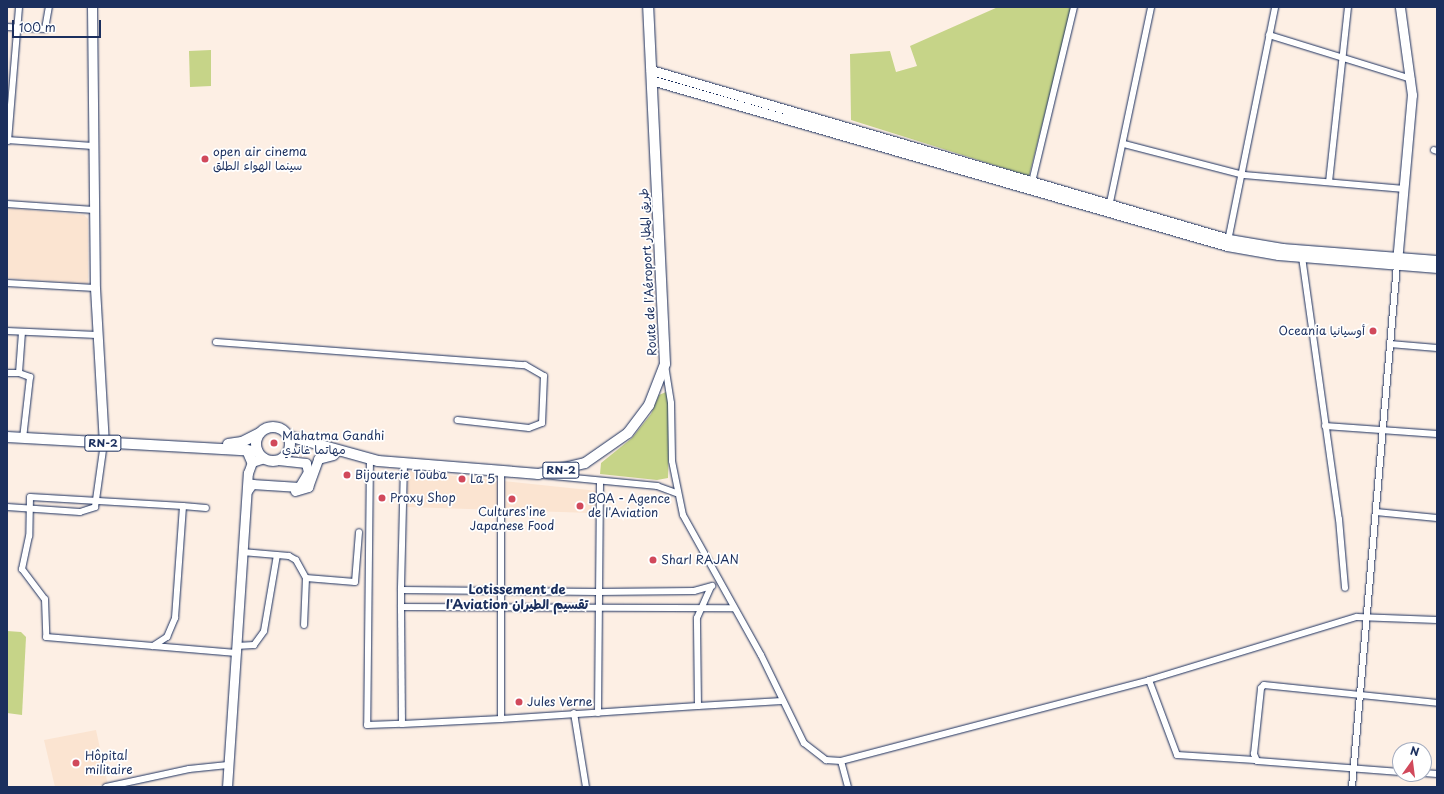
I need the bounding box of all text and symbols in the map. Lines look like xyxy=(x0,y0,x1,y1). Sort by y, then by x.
scale bar xyxy=(14,12,103,38)
text: 100 m xyxy=(19,18,56,36)
place label: open air cinema سينما الهواء الطلق xyxy=(213,145,306,173)
marker: open air cinema سينما الهواء الطلق xyxy=(200,154,210,164)
street label: Route de l'Aéroport طريق المطار xyxy=(636,187,660,357)
place label: Oceania أوسيانيا xyxy=(1278,324,1365,338)
marker: Oceania أوسيانيا xyxy=(1368,326,1378,336)
place label: Mahatma Gandhi مهاتما غاندي xyxy=(282,429,384,457)
road number: RN-2 xyxy=(84,434,122,452)
marker: Mahatma Gandhi مهاتما غاندي xyxy=(269,438,279,448)
road number: RN-2 xyxy=(542,461,580,479)
place label: Bijouterie Touba xyxy=(355,468,447,482)
marker: Bijouterie Touba xyxy=(342,470,352,480)
place label: La 5 xyxy=(470,472,496,486)
marker: La 5 xyxy=(457,474,467,484)
place label: Proxy Shop xyxy=(390,491,456,505)
place label: BOA - Agence de l'Aviation xyxy=(588,492,671,520)
marker: Proxy Shop xyxy=(377,493,387,503)
marker: Cultures'ine Japanese Food xyxy=(507,494,517,504)
marker: BOA - Agence de l'Aviation xyxy=(575,501,585,511)
place label: Cultures'ine Japanese Food xyxy=(469,505,555,533)
place label: Sharl RAJAN xyxy=(661,553,739,567)
marker: Sharl RAJAN xyxy=(648,555,658,565)
district label: Lotissement de l'Aviation تقسيم الطيران xyxy=(446,582,588,613)
place label: Jules Verne xyxy=(527,695,594,709)
marker: Jules Verne xyxy=(514,697,524,707)
north arrow xyxy=(1392,742,1432,782)
text: N xyxy=(1408,742,1421,760)
place label: Hôpital militaire xyxy=(85,749,133,777)
marker: Hôpital militaire xyxy=(70,757,82,769)

